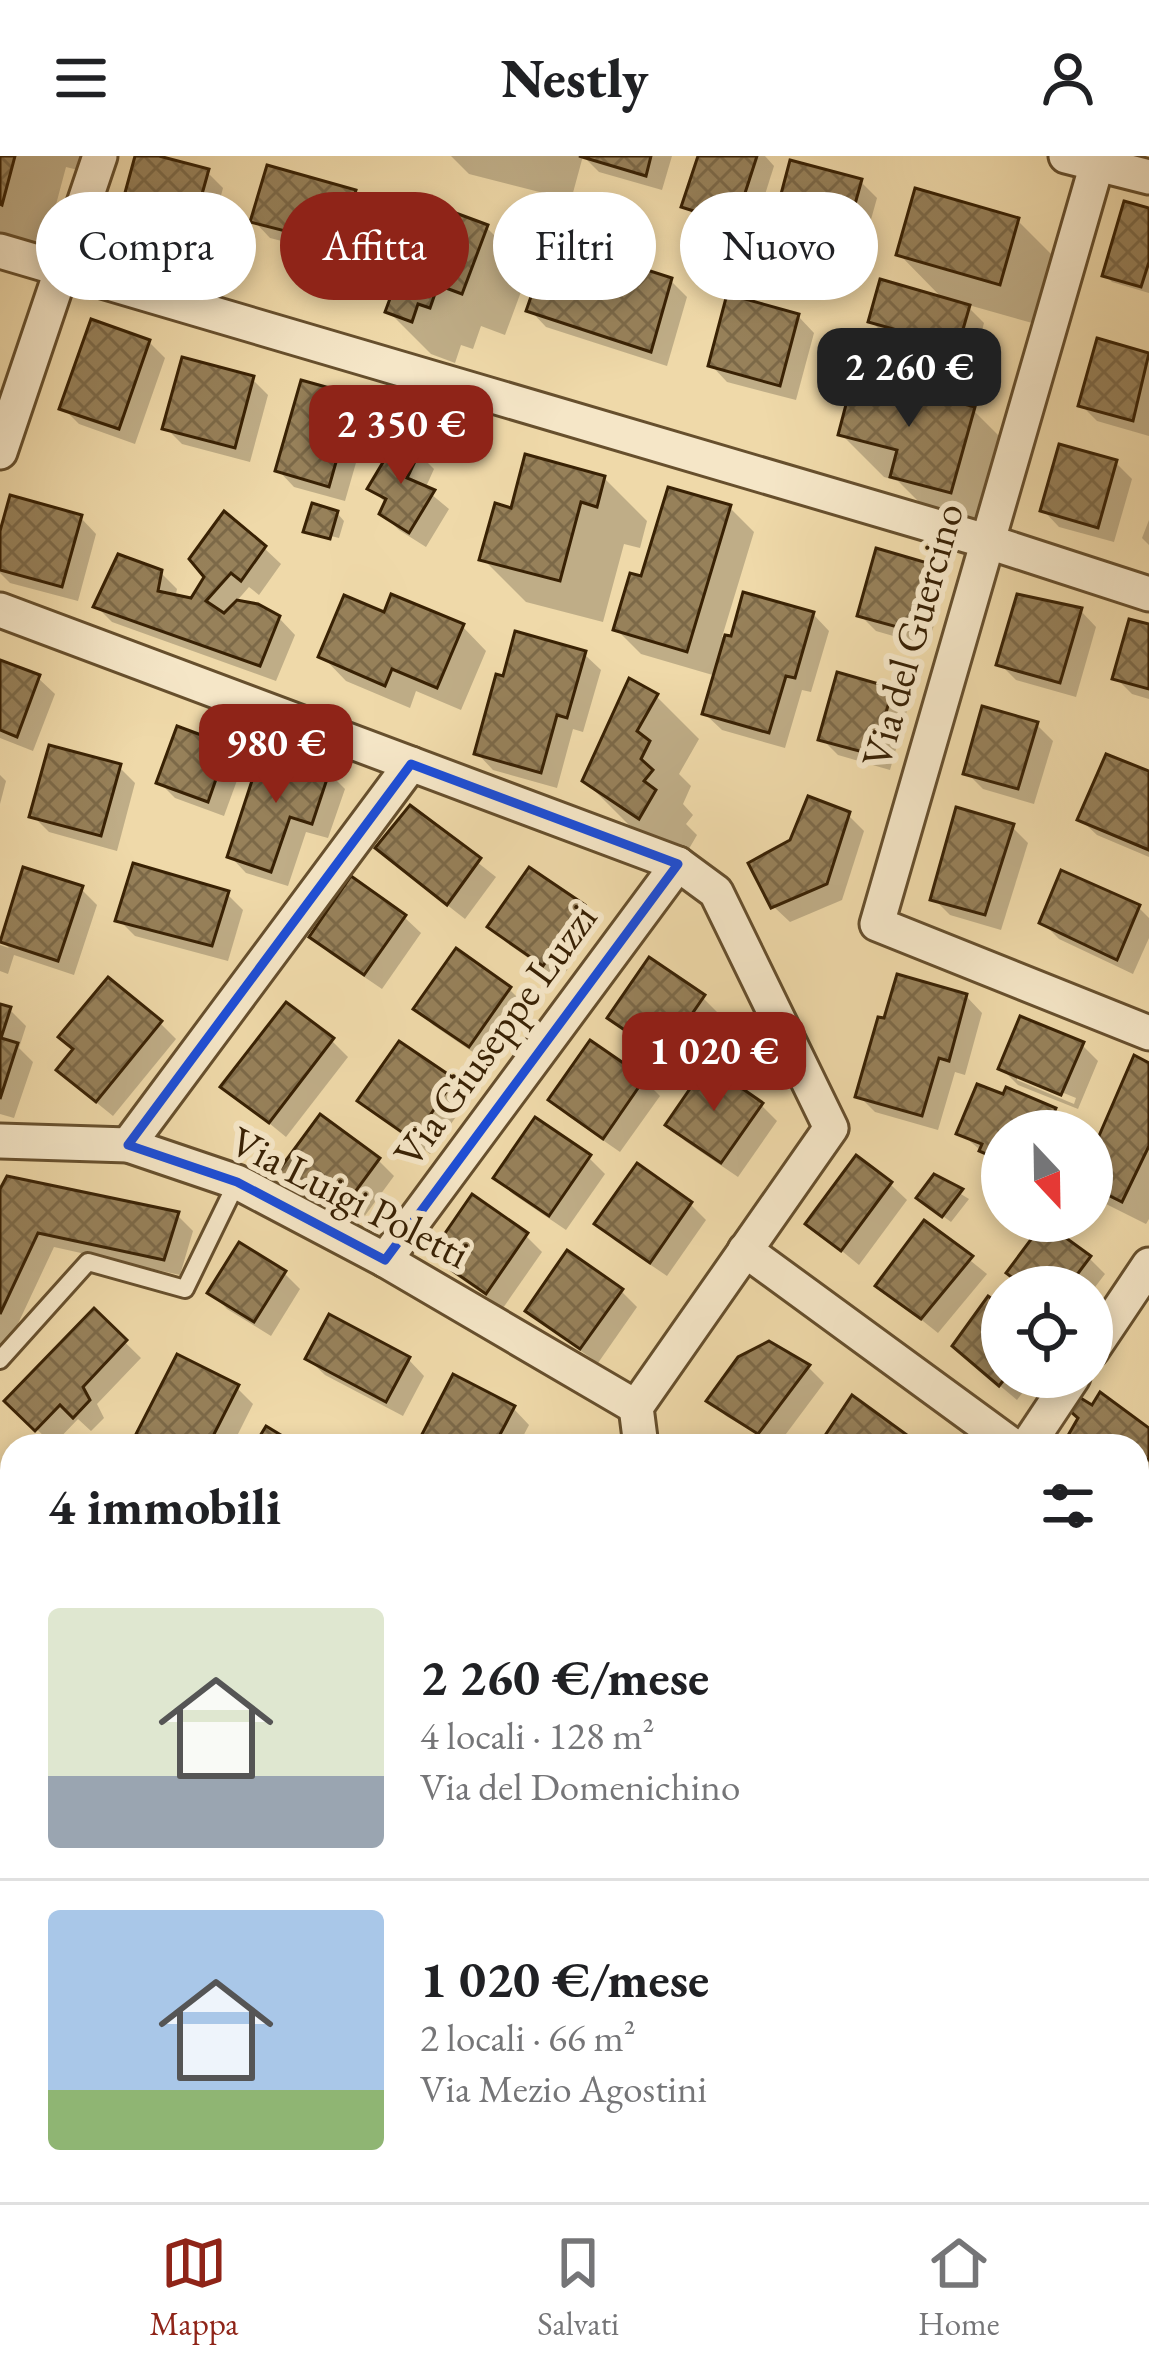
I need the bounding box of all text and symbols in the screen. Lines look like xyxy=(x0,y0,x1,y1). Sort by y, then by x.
text: Nestly xyxy=(501,43,648,113)
icon: menu xyxy=(48,45,114,111)
icon: person xyxy=(1035,45,1101,111)
chip: Compra xyxy=(36,192,256,300)
chip: Affitta xyxy=(280,192,469,300)
chip: Filtri xyxy=(493,192,656,300)
chip: Nuovo xyxy=(680,192,878,300)
pin: 2 260 € xyxy=(798,328,1020,430)
text: 2 260 € xyxy=(844,341,974,392)
pin: 2 350 € xyxy=(290,385,512,487)
text: 2 350 € xyxy=(336,398,466,449)
street label: Via del Guercino xyxy=(848,496,976,774)
pin: 980 € xyxy=(192,704,360,806)
text: 980 € xyxy=(226,717,326,768)
street label: Via Giuseppe Luzzi xyxy=(381,892,609,1178)
pin: 1 020 € xyxy=(603,1012,825,1114)
text: 1 020 € xyxy=(649,1025,779,1076)
north arrow xyxy=(981,1110,1113,1242)
map controls xyxy=(981,1110,1113,1398)
street label: Via Luigi Poletti xyxy=(221,1113,479,1281)
button: locate xyxy=(981,1266,1113,1398)
text: 4 immobili xyxy=(48,1473,281,1539)
icon: filters xyxy=(1035,1473,1101,1539)
text: 2 260 €/mese xyxy=(420,1644,709,1710)
icon: home xyxy=(144,1656,288,1800)
text: 4 locali · 128 m² xyxy=(420,1710,654,1761)
text: Via del Domenichino xyxy=(420,1761,740,1812)
text: 1 020 €/mese xyxy=(420,1946,709,2012)
icon: home xyxy=(144,1958,288,2102)
text: 2 locali · 66 m² xyxy=(420,2012,636,2063)
text: Via Mezio Agostini xyxy=(420,2063,707,2114)
tab: Mappa xyxy=(149,2230,238,2345)
tab: Salvati xyxy=(537,2230,619,2345)
tab: Home xyxy=(918,2230,1000,2345)

